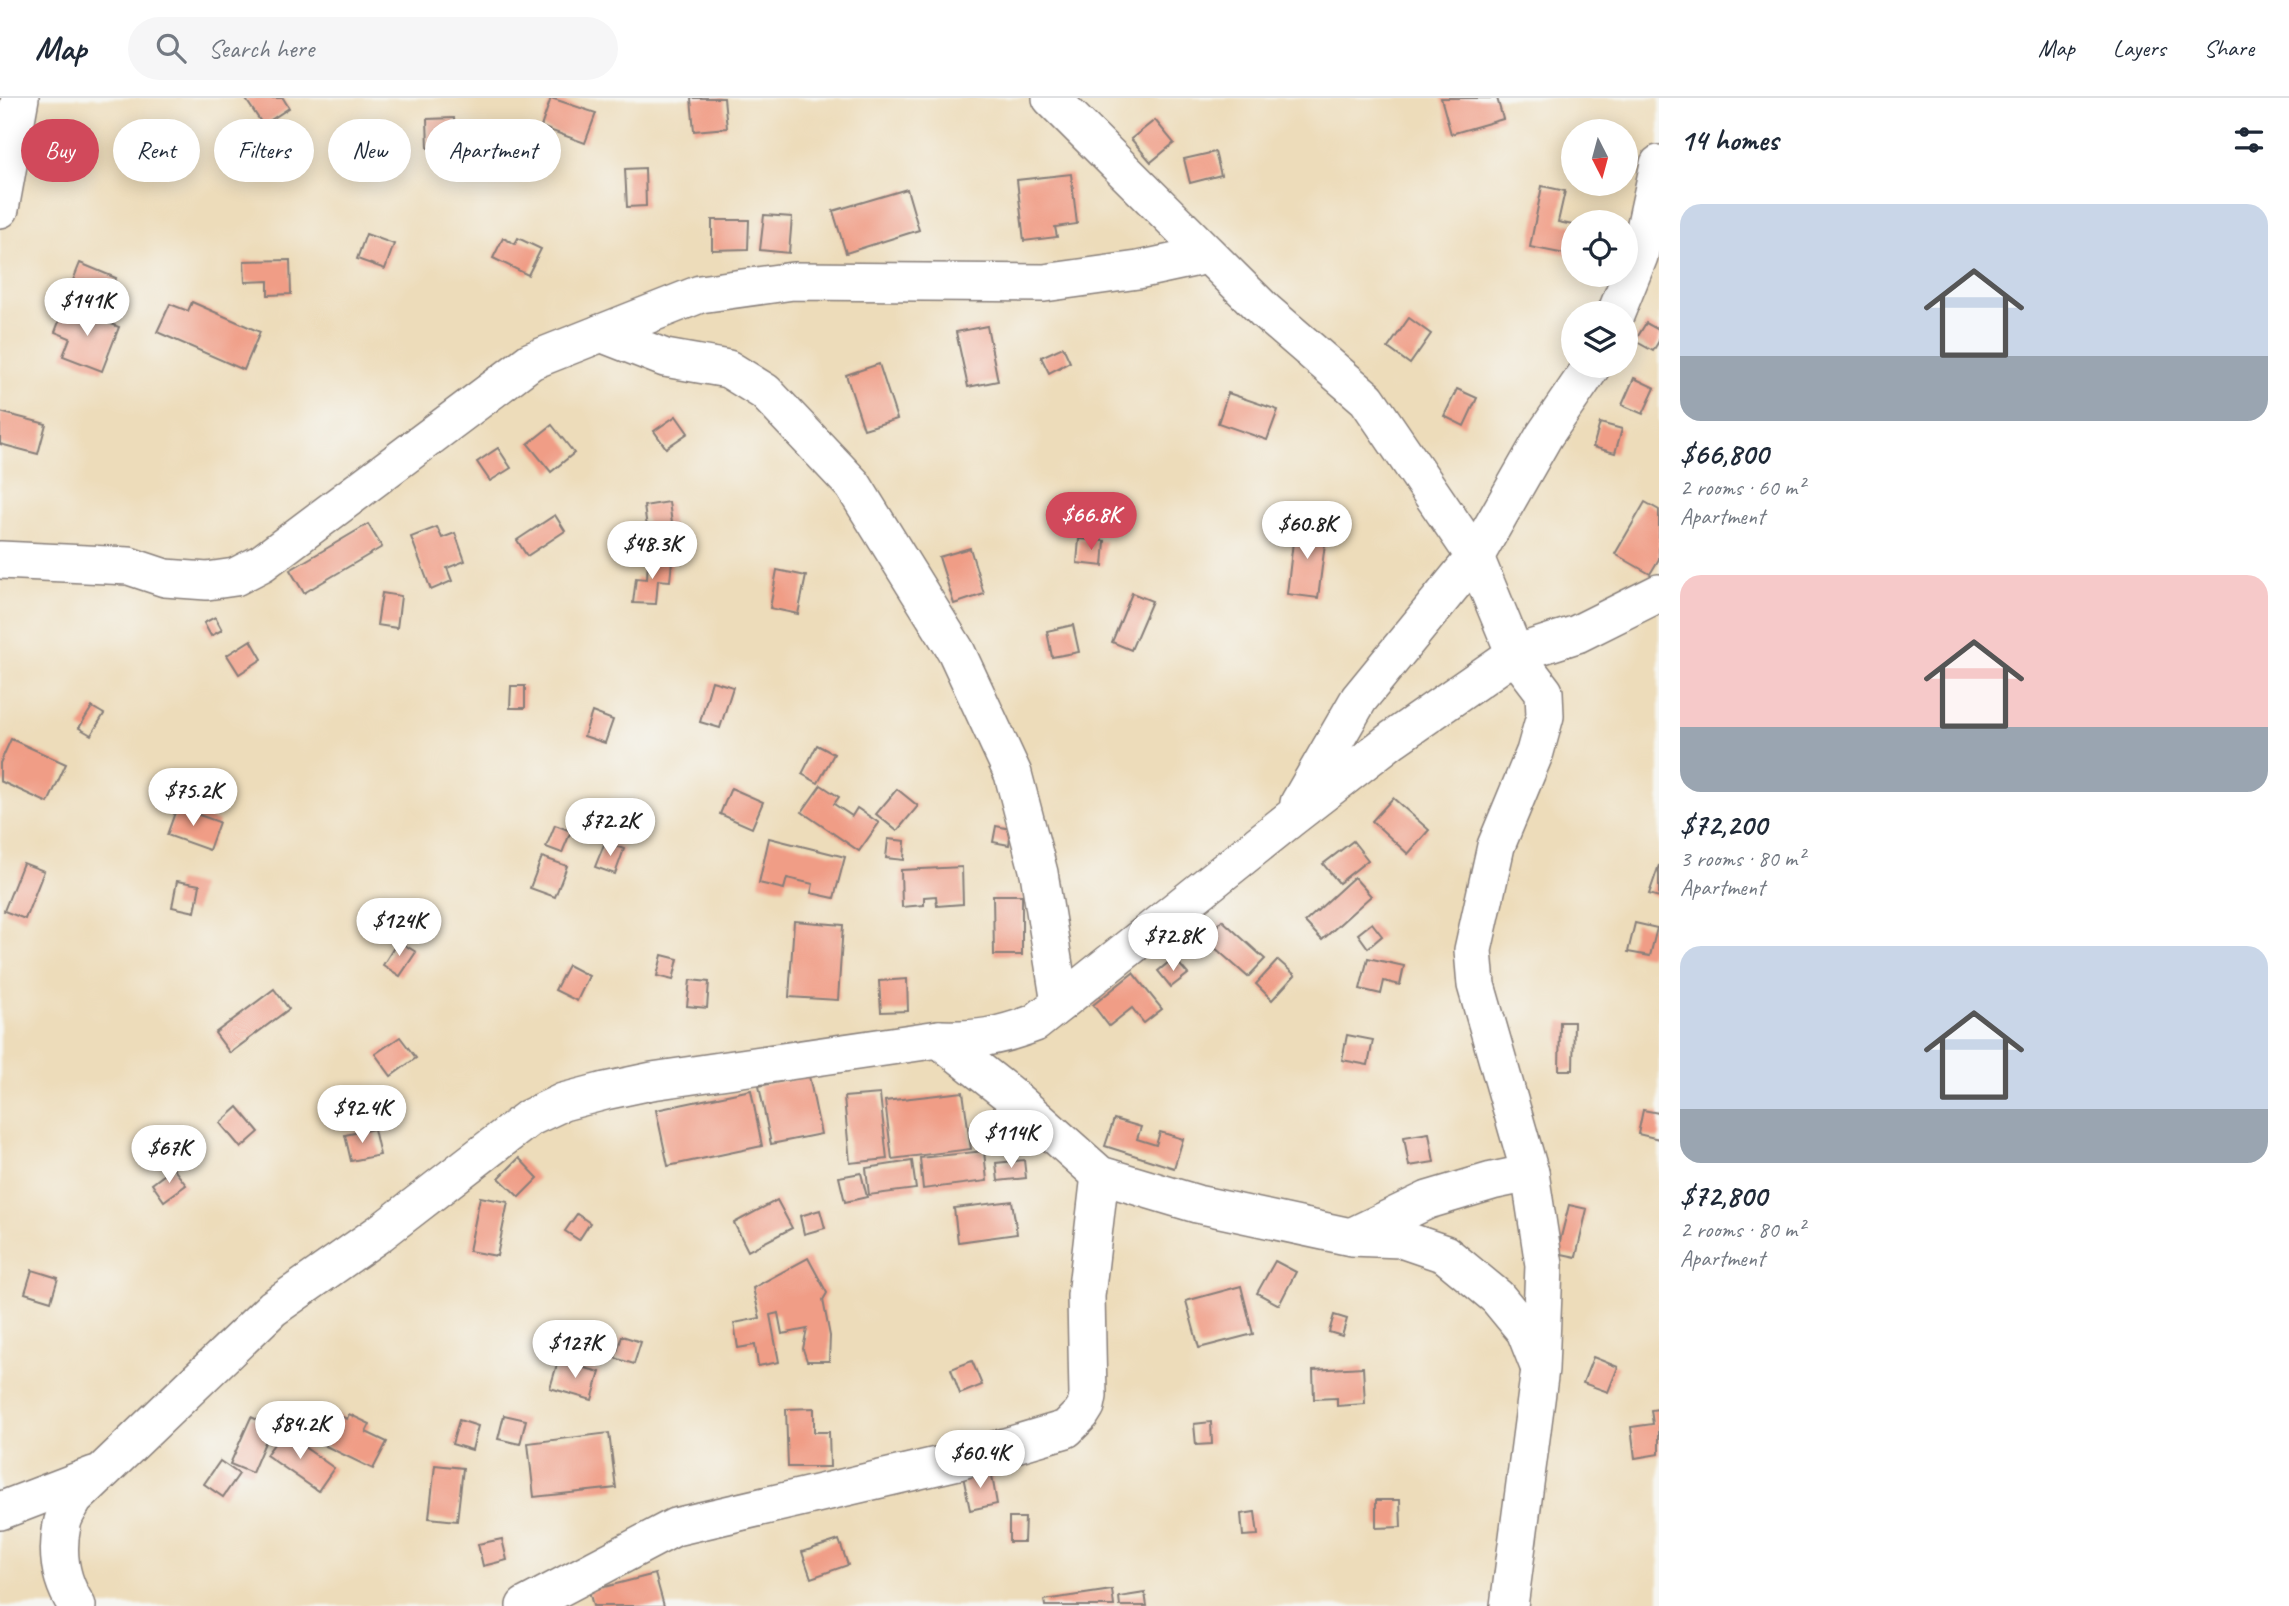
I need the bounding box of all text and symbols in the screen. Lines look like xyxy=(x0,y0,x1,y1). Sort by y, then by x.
search box xyxy=(128,17,618,80)
text: Map xyxy=(35,27,86,69)
icon: search xyxy=(152,29,190,67)
text: Search here xyxy=(208,32,314,65)
text: Map xyxy=(2038,33,2075,63)
text: Layers xyxy=(2113,33,2166,63)
text: Share xyxy=(2204,33,2254,63)
chip: Buy xyxy=(21,119,99,182)
chip: Rent xyxy=(113,119,200,182)
chip: Filters xyxy=(214,119,314,182)
chip: New xyxy=(328,119,411,182)
chip: Apartment xyxy=(425,119,561,182)
north arrow xyxy=(1561,119,1638,196)
map controls xyxy=(1561,119,1638,378)
text: 14 homes xyxy=(1680,121,1778,159)
icon: filters xyxy=(2230,121,2268,159)
button: locate xyxy=(1561,210,1638,287)
icon: home xyxy=(1911,250,2037,376)
pin: $141K xyxy=(38,278,136,338)
text: $141K xyxy=(60,286,114,315)
button: layers xyxy=(1561,301,1638,378)
text: $66,800 xyxy=(1680,435,1768,473)
text: 2 rooms · 60 m² xyxy=(1680,473,1804,502)
pin: $66.8K xyxy=(1034,492,1148,552)
text: $66.8K xyxy=(1062,500,1120,529)
pin: $60.8K xyxy=(1250,502,1364,561)
text: Apartment xyxy=(1680,502,1765,531)
text: $60.8K xyxy=(1278,509,1336,538)
pin: $48.3K xyxy=(595,522,709,581)
text: $48.3K xyxy=(623,529,681,558)
icon: home xyxy=(1911,621,2037,747)
pin: $75.2K xyxy=(136,768,250,828)
text: $75.2K xyxy=(164,776,222,805)
pin: $72.2K xyxy=(553,798,667,858)
text: $72.2K xyxy=(581,806,639,835)
text: $72,200 xyxy=(1680,806,1767,844)
text: 3 rooms · 80 m² xyxy=(1680,844,1804,873)
text: Apartment xyxy=(1680,873,1765,902)
pin: $124K xyxy=(350,898,448,958)
text: $124K xyxy=(372,906,426,935)
pin: $72.8K xyxy=(1116,914,1230,973)
text: $72.8K xyxy=(1144,921,1202,950)
icon: home xyxy=(1911,992,2037,1118)
pin: $92.4K xyxy=(305,1086,419,1145)
text: $92.4K xyxy=(333,1093,391,1122)
pin: $114K xyxy=(962,1110,1060,1170)
text: $114K xyxy=(984,1118,1038,1147)
pin: $67K xyxy=(128,1126,210,1185)
text: $67K xyxy=(147,1133,191,1162)
text: $72,800 xyxy=(1680,1177,1767,1215)
text: 2 rooms · 80 m² xyxy=(1680,1215,1804,1244)
text: Apartment xyxy=(1680,1244,1765,1273)
pin: $127K xyxy=(526,1320,624,1380)
text: $127K xyxy=(549,1328,602,1357)
pin: $84.2K xyxy=(243,1402,357,1461)
text: $84.2K xyxy=(271,1409,329,1438)
pin: $60.4K xyxy=(923,1430,1037,1490)
text: $60.4K xyxy=(951,1438,1009,1467)

